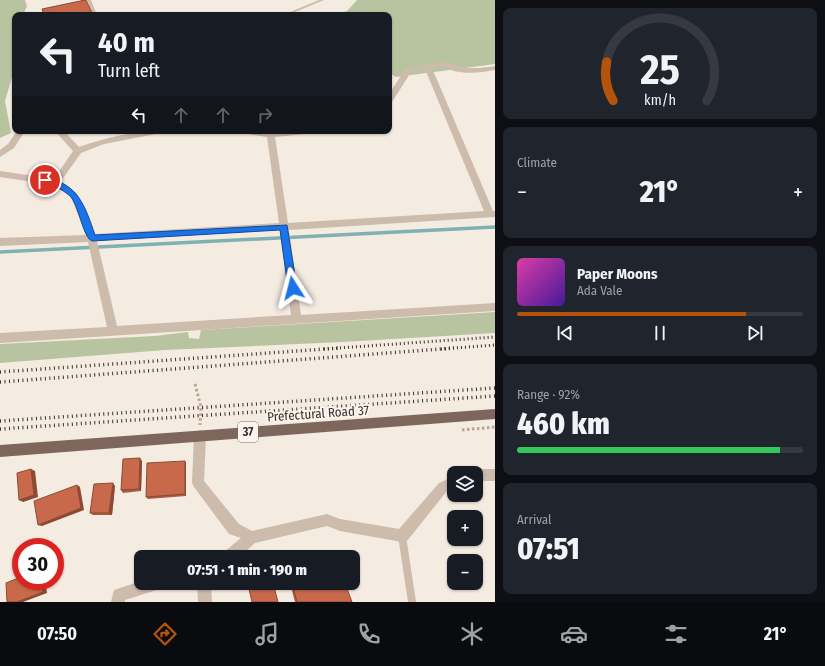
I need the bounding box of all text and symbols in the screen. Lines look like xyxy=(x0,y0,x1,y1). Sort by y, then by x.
text: 40 m xyxy=(98,26,155,59)
icon: left xyxy=(32,28,84,80)
text: 25 xyxy=(639,45,680,95)
text: Turn left xyxy=(98,60,160,82)
text: km/h xyxy=(644,92,676,109)
icon: left xyxy=(128,104,150,126)
icon: ahead xyxy=(170,104,192,126)
icon: ahead xyxy=(212,104,234,126)
icon: right xyxy=(254,104,276,126)
text: Climate xyxy=(517,155,557,170)
pin xyxy=(28,163,62,197)
icon: arrive xyxy=(34,169,56,191)
text: 21° xyxy=(640,174,680,210)
text: − xyxy=(517,179,527,206)
text: + xyxy=(793,179,803,206)
text: Paper Moons xyxy=(577,265,658,283)
position arrow xyxy=(272,267,314,309)
text: Ada Vale xyxy=(577,283,622,298)
icon: previous xyxy=(554,322,576,344)
icon: pause xyxy=(649,322,671,344)
icon: next xyxy=(744,322,766,344)
text: Range · 92% xyxy=(517,387,580,402)
street label: Prefectural Road 37 xyxy=(267,402,369,425)
text: 460 km xyxy=(517,406,610,442)
road number: 37 xyxy=(238,422,258,442)
map controls xyxy=(447,466,483,590)
button: layers xyxy=(447,466,483,502)
button: + xyxy=(447,510,483,546)
text: Arrival xyxy=(517,512,551,527)
text: 07:51 xyxy=(517,531,580,567)
speed limit sign: 30 xyxy=(12,538,64,590)
button: − xyxy=(447,554,483,590)
text: 07:51 · 1 min · 190 m xyxy=(187,561,307,579)
icon: directions xyxy=(151,620,179,648)
icon: music xyxy=(253,620,281,648)
icon: phone xyxy=(355,620,383,648)
icon: climate xyxy=(458,620,486,648)
icon: car xyxy=(560,620,588,648)
icon: filters xyxy=(662,620,690,648)
text: 07:50 xyxy=(37,623,77,645)
text: 21° xyxy=(764,623,788,645)

